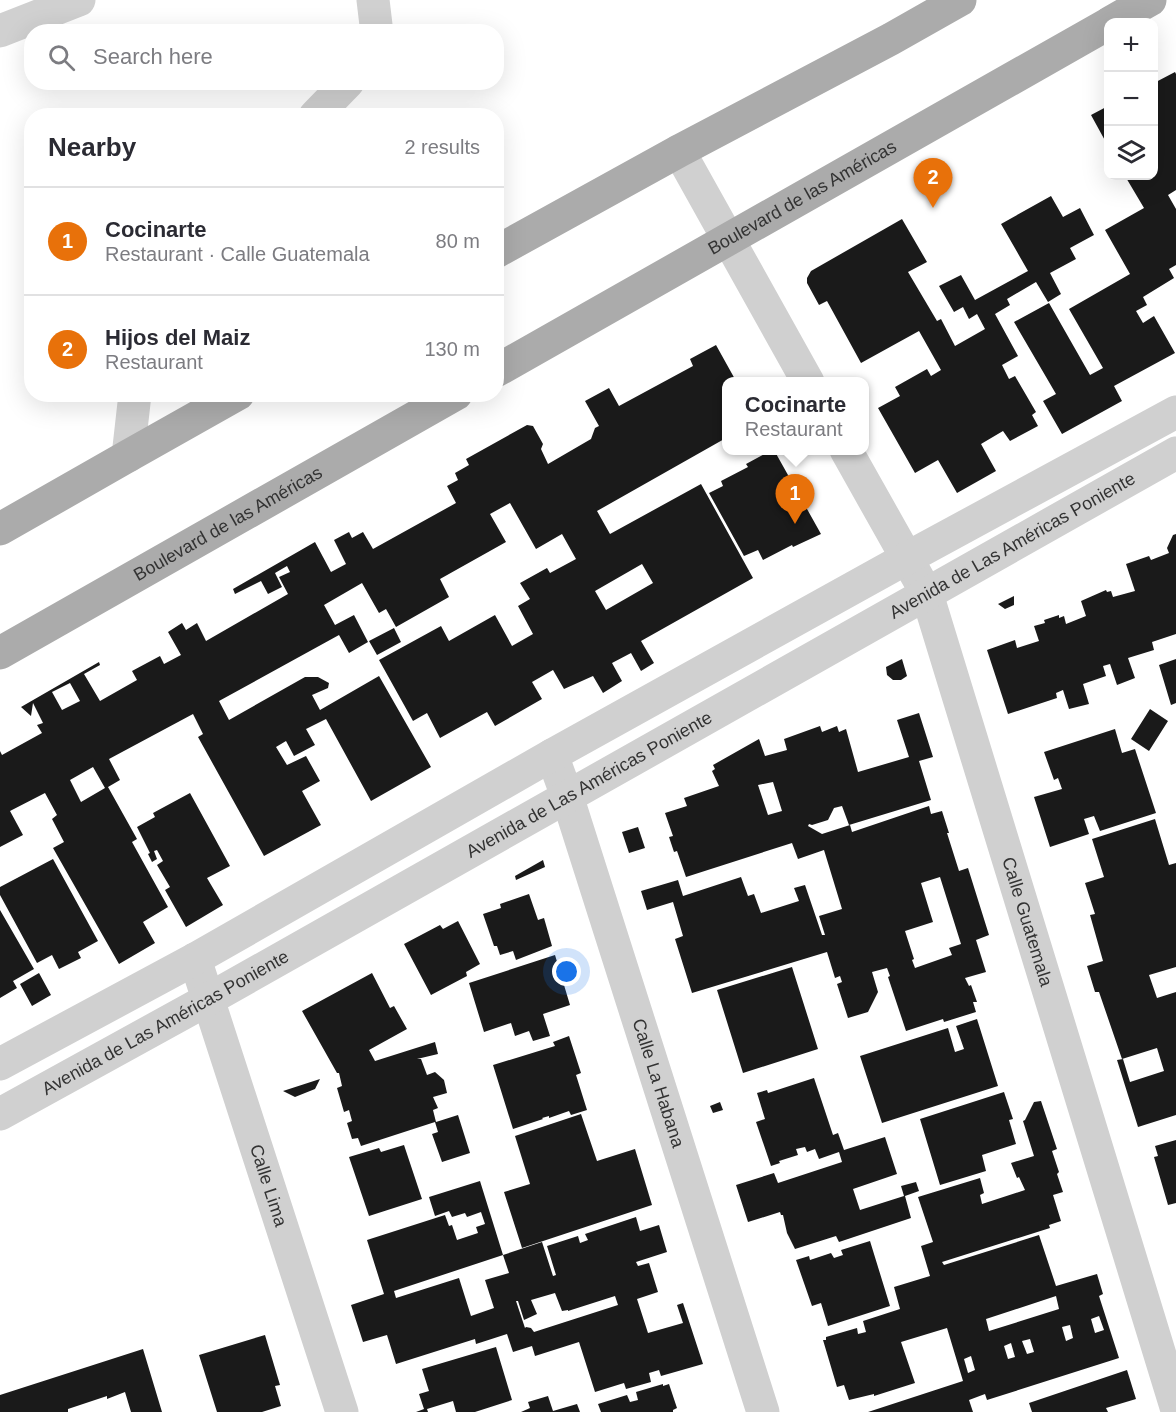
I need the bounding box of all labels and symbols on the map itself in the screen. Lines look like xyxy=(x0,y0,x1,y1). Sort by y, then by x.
street label: Boulevard de las Américas xyxy=(705,136,900,259)
pin: 2 xyxy=(914,158,952,208)
street label: Boulevard de las Américas xyxy=(130,462,325,585)
street label: Avenida de Las Américas Poniente xyxy=(886,468,1139,623)
pin: 1 xyxy=(776,474,814,524)
street label: Avenida de Las Américas Poniente xyxy=(463,707,715,862)
street label: Calle Guatemala xyxy=(998,855,1057,990)
street label: Avenida de Las Américas Poniente xyxy=(39,946,292,1099)
your location xyxy=(552,957,581,986)
street label: Calle La Habana xyxy=(628,1016,689,1151)
street label: Calle Lima xyxy=(246,1142,291,1230)

